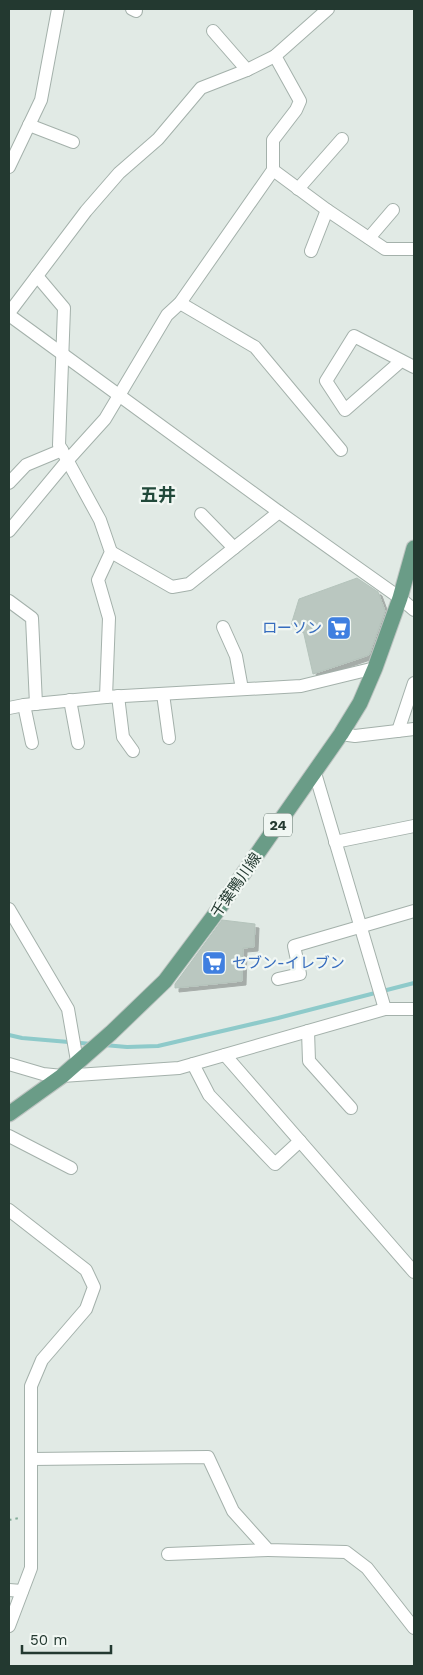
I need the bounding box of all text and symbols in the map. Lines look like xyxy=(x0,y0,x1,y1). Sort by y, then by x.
district label: 五井 xyxy=(140,484,176,505)
supermarket icon: ローソン xyxy=(326,615,352,641)
place label: ローソン xyxy=(262,619,322,637)
road number: 24 xyxy=(264,814,292,836)
street label: 千葉鴨川線 xyxy=(207,849,265,921)
supermarket icon: セブン-イレブン xyxy=(201,950,227,976)
place label: セブン-イレブン xyxy=(232,954,345,972)
scale bar xyxy=(22,1622,111,1654)
text: 50 m xyxy=(30,1631,67,1649)

